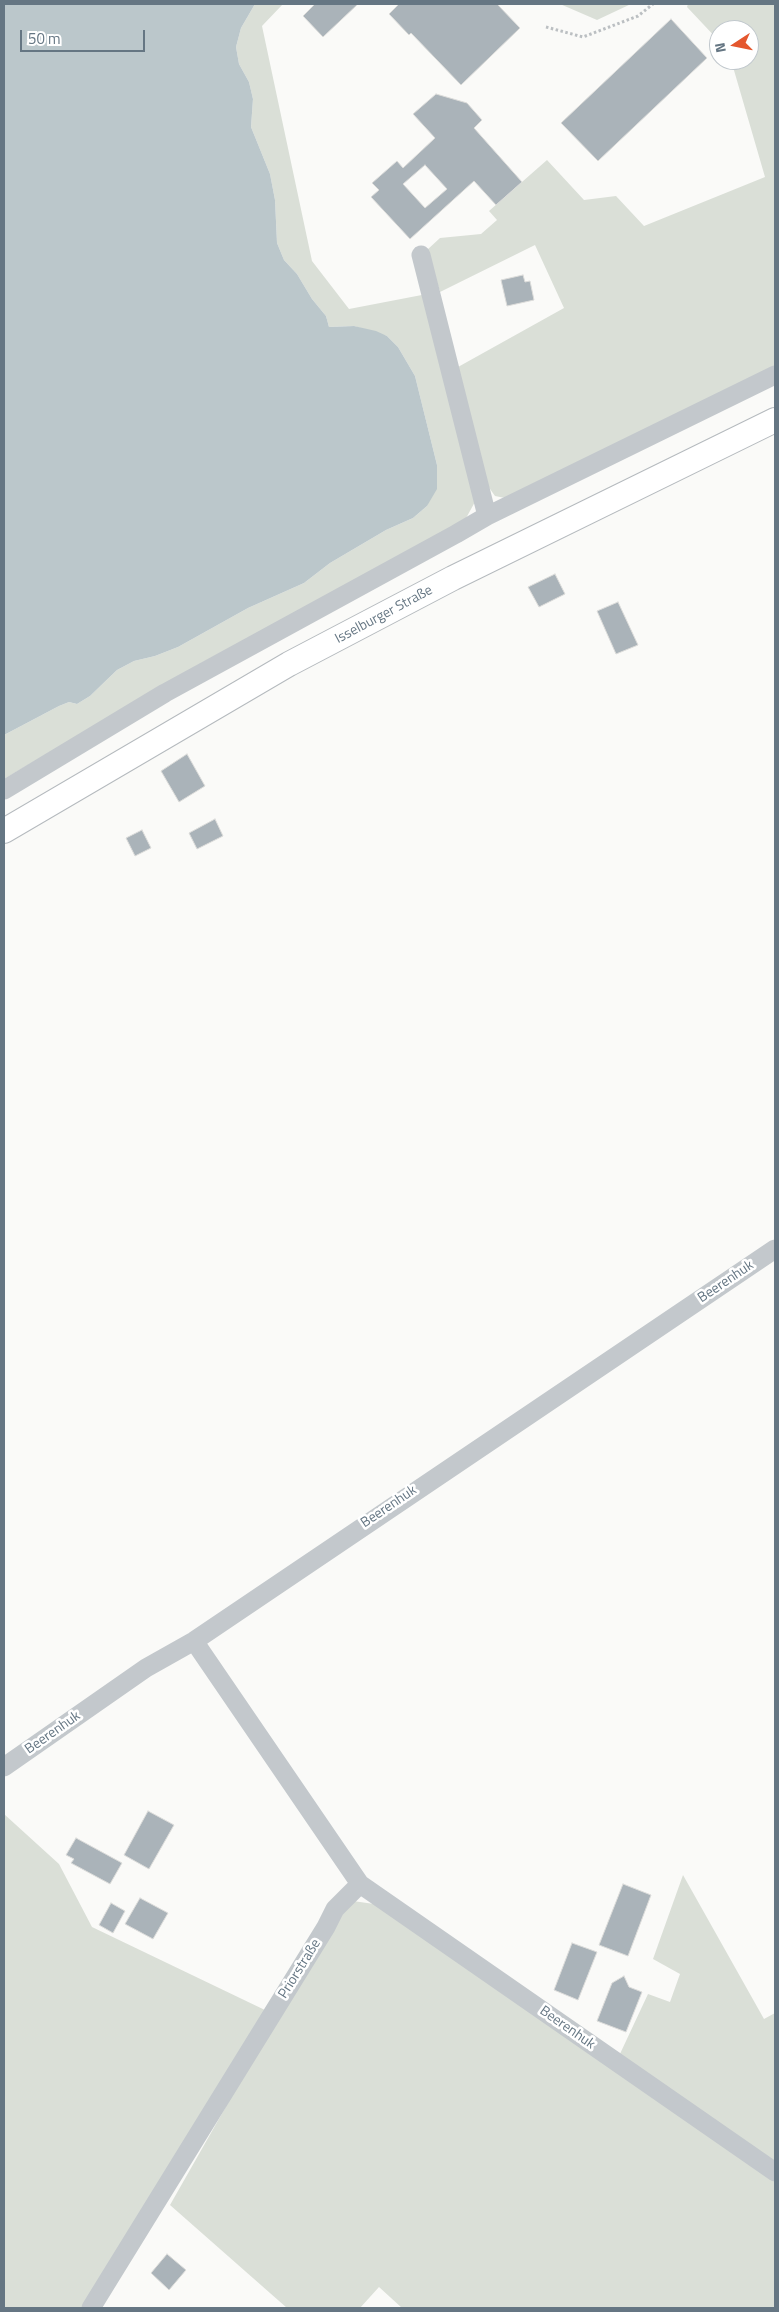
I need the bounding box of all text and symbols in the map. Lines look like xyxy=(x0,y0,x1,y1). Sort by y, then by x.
scale bar xyxy=(22,20,148,52)
north arrow xyxy=(709,20,759,70)
text: 50 m xyxy=(28,27,61,50)
text: N xyxy=(709,41,731,55)
street label: Isselburger Straße xyxy=(332,582,436,648)
street label: Beerenhuk xyxy=(695,1257,757,1307)
street label: Beerenhuk xyxy=(358,1482,420,1532)
street label: Beerenhuk xyxy=(22,1708,84,1758)
street label: Priorstraße xyxy=(275,1936,325,2002)
street label: Beerenhuk xyxy=(536,2003,598,2053)

